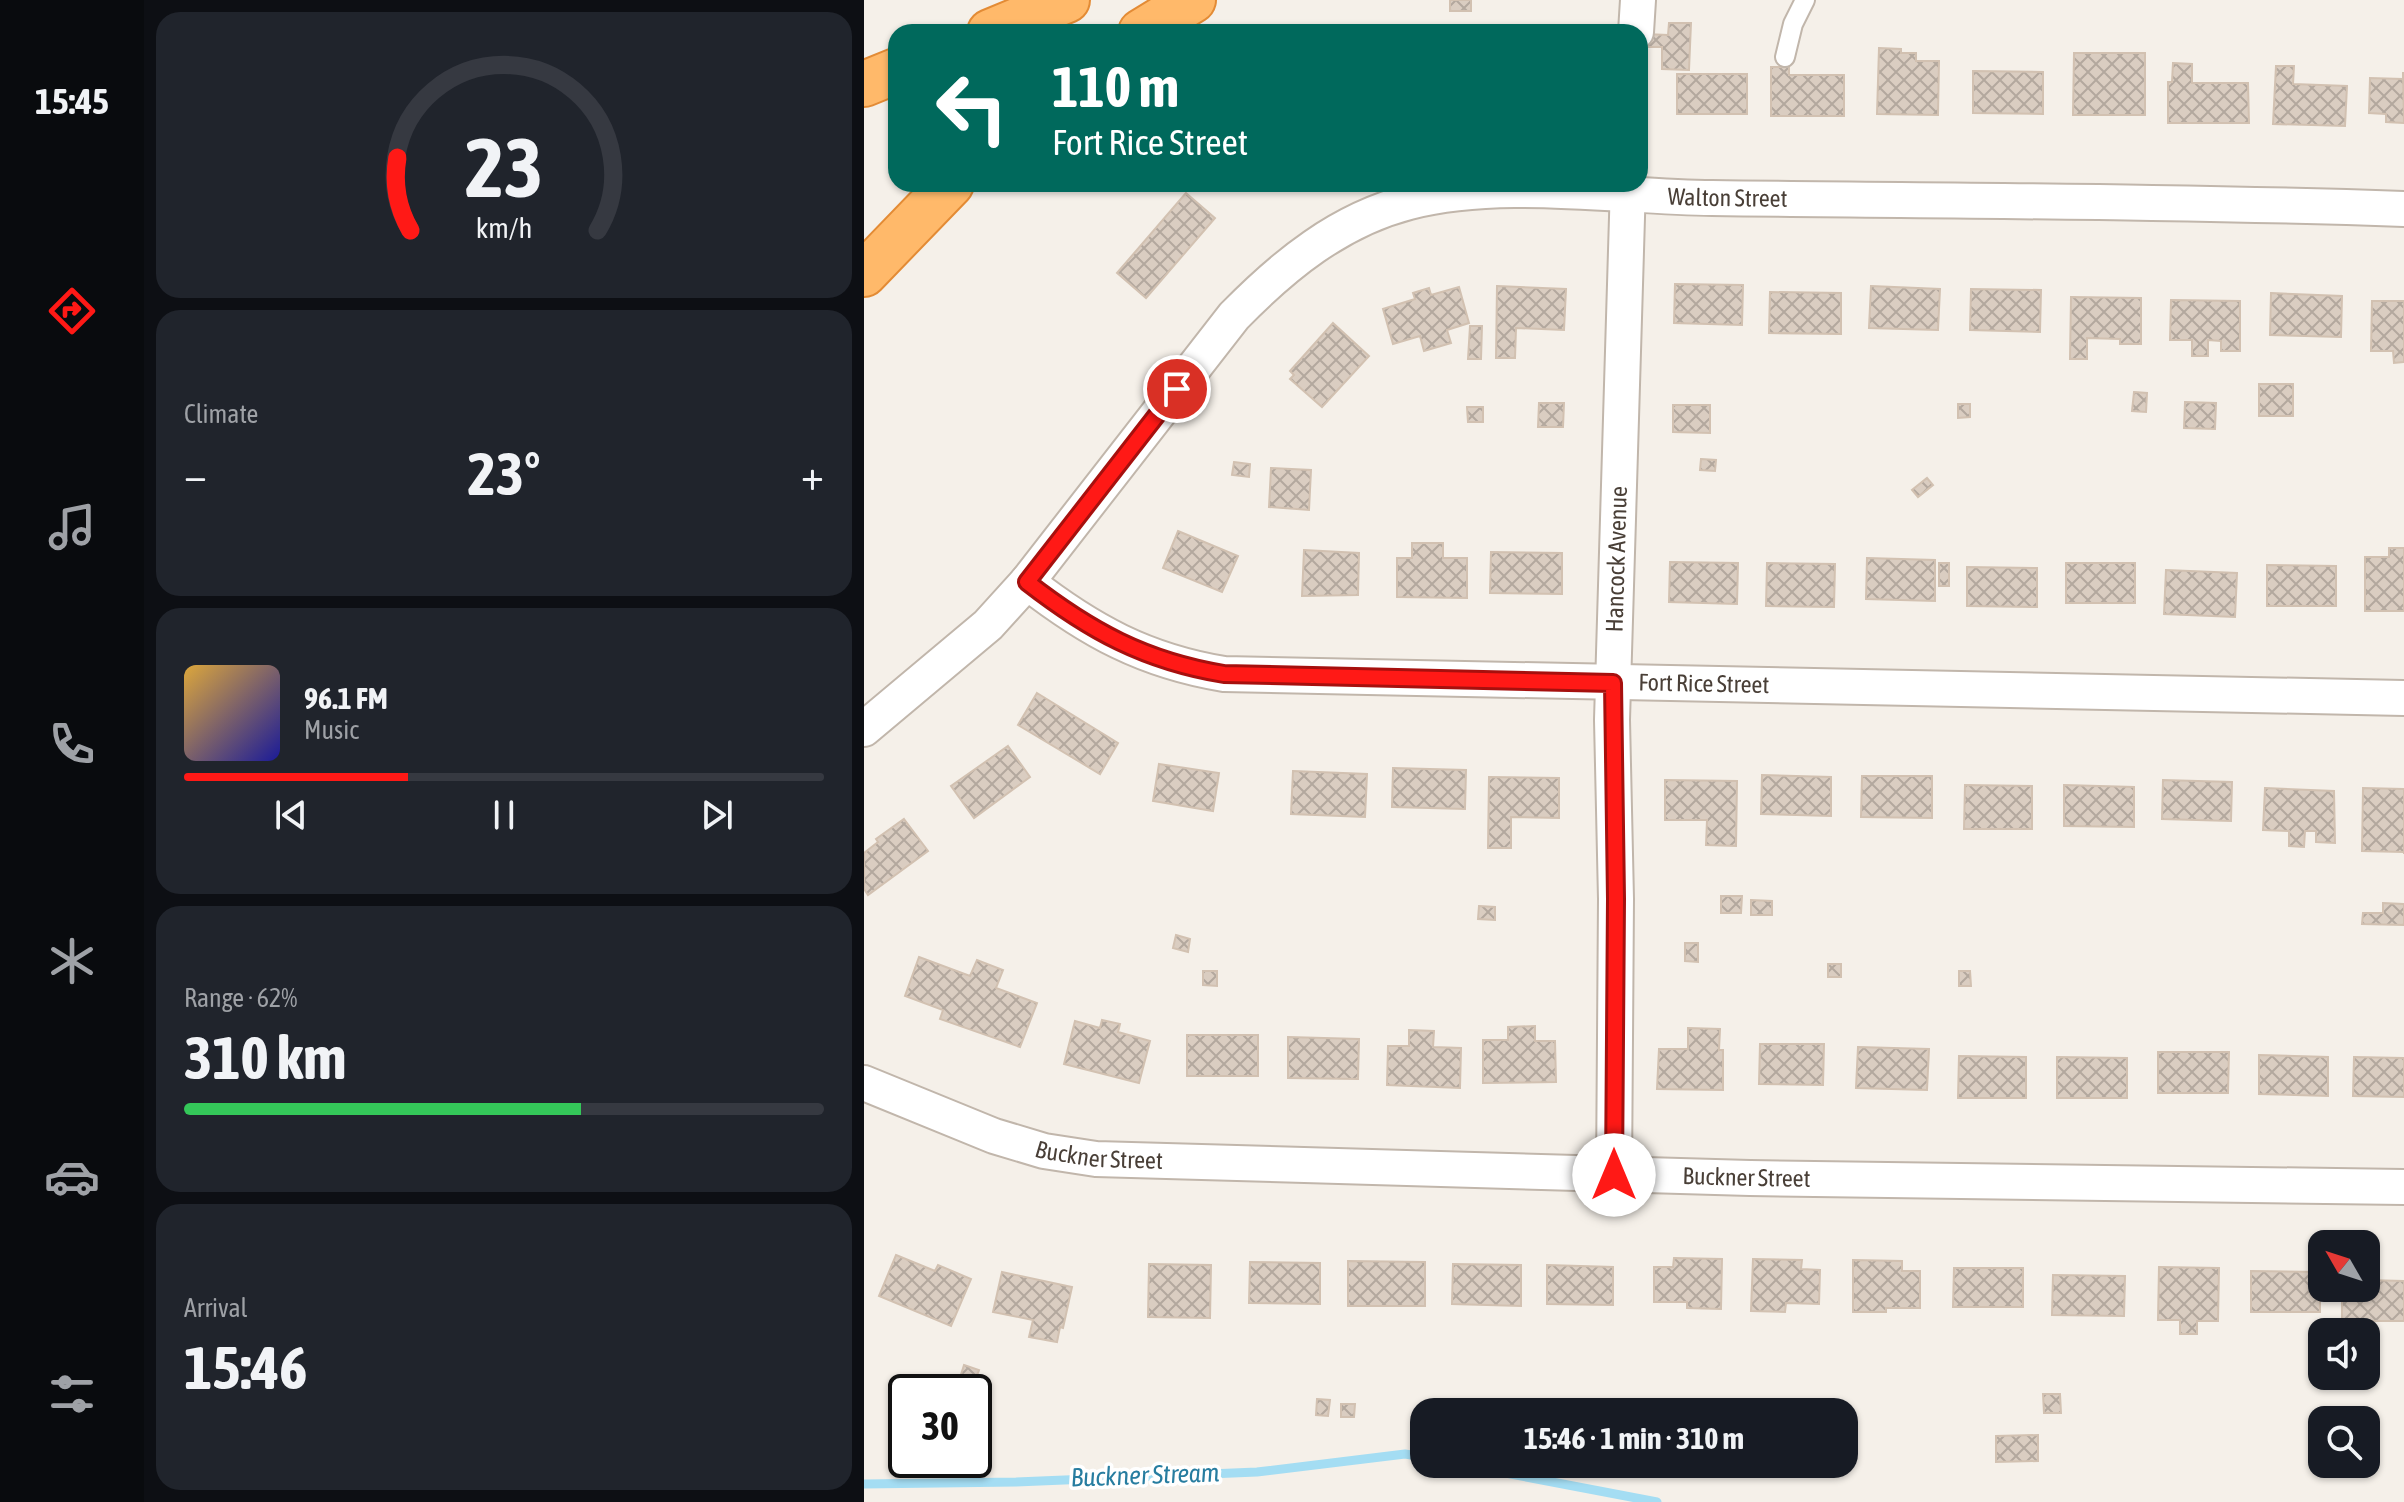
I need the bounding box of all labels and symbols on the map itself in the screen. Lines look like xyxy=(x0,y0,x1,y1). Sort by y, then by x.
street label: Walton Street xyxy=(1667,183,1788,212)
pin xyxy=(1143,355,1211,423)
street label: Hancock Avenue xyxy=(1601,486,1632,633)
street label: Fort Rice Street xyxy=(1638,668,1770,698)
position arrow xyxy=(1572,1133,1656,1217)
street label: Buckner Street xyxy=(1032,1135,1163,1174)
street label: Buckner Street xyxy=(1682,1162,1811,1192)
north arrow xyxy=(2308,1230,2380,1302)
speed limit sign: 30 xyxy=(888,1374,992,1478)
water label: Buckner Stream xyxy=(1070,1457,1220,1493)

